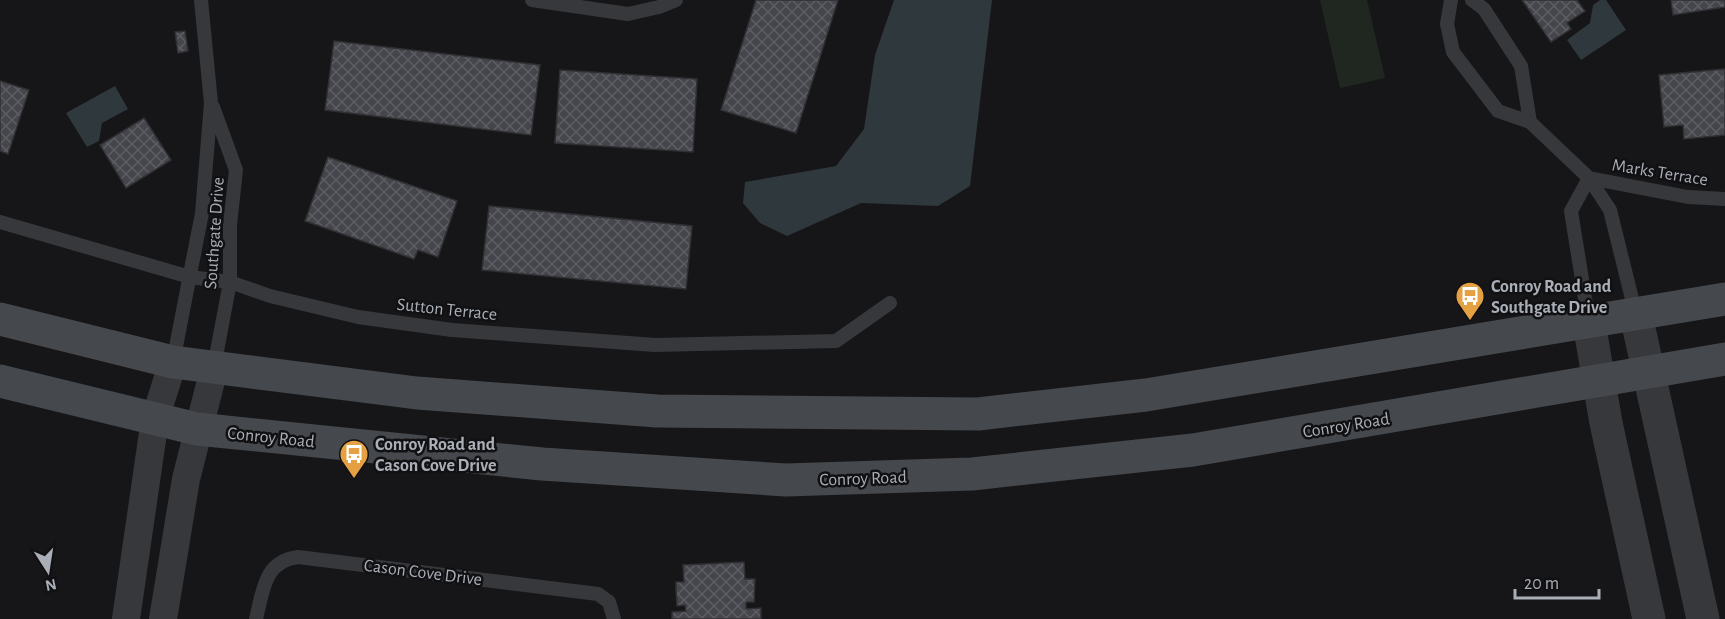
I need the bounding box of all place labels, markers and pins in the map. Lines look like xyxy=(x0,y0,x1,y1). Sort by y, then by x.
place label: Conroy Road and Southgate Drive xyxy=(1491,278,1612,317)
bus stop icon: Conroy Road and Southgate Drive xyxy=(1454,280,1486,322)
place label: Conroy Road and Cason Cove Drive xyxy=(375,436,497,475)
bus stop icon: Conroy Road and Cason Cove Drive xyxy=(338,438,370,480)

